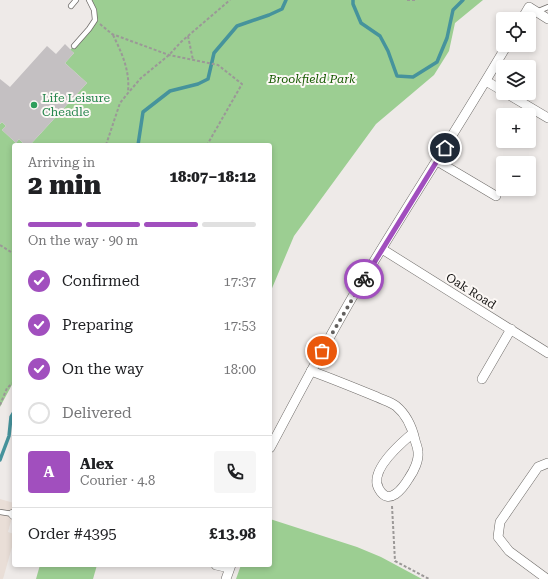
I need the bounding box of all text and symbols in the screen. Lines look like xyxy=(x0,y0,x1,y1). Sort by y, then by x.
map controls xyxy=(496,12,536,196)
button: locate xyxy=(496,12,536,52)
button: layers xyxy=(496,60,536,100)
park label: Brookfield Park xyxy=(267,72,356,86)
place label: Life Leisure Cheadle xyxy=(42,91,110,119)
marker: Life Leisure Cheadle xyxy=(29,100,39,110)
button: + xyxy=(496,108,536,148)
pin xyxy=(428,131,462,165)
icon: home xyxy=(434,137,456,159)
text: Arriving in xyxy=(28,155,95,170)
button: − xyxy=(496,156,536,196)
text: 18:07–18:12 xyxy=(170,168,256,186)
text: 2 min xyxy=(28,170,101,200)
text: On the way · 90 m xyxy=(28,233,138,248)
courier xyxy=(344,259,384,299)
icon: bike xyxy=(353,268,375,290)
icon: check xyxy=(28,270,50,292)
street label: Oak Road xyxy=(443,270,499,312)
text: Confirmed xyxy=(62,272,140,290)
text: 17:37 xyxy=(224,274,256,289)
icon: check xyxy=(28,314,50,336)
text: Preparing xyxy=(62,316,133,334)
text: 17:53 xyxy=(224,318,256,333)
pin xyxy=(305,334,339,368)
icon: bag xyxy=(311,340,333,362)
icon: check xyxy=(28,358,50,380)
text: On the way xyxy=(62,360,144,378)
text: 18:00 xyxy=(224,362,256,377)
text: Delivered xyxy=(62,404,132,422)
button: phone xyxy=(214,451,256,493)
text: Alex xyxy=(80,455,113,473)
text: A xyxy=(44,463,54,481)
text: Courier · 4.8 xyxy=(80,473,155,488)
text: Order #4395 xyxy=(28,525,117,543)
text: £13.98 xyxy=(209,525,256,543)

